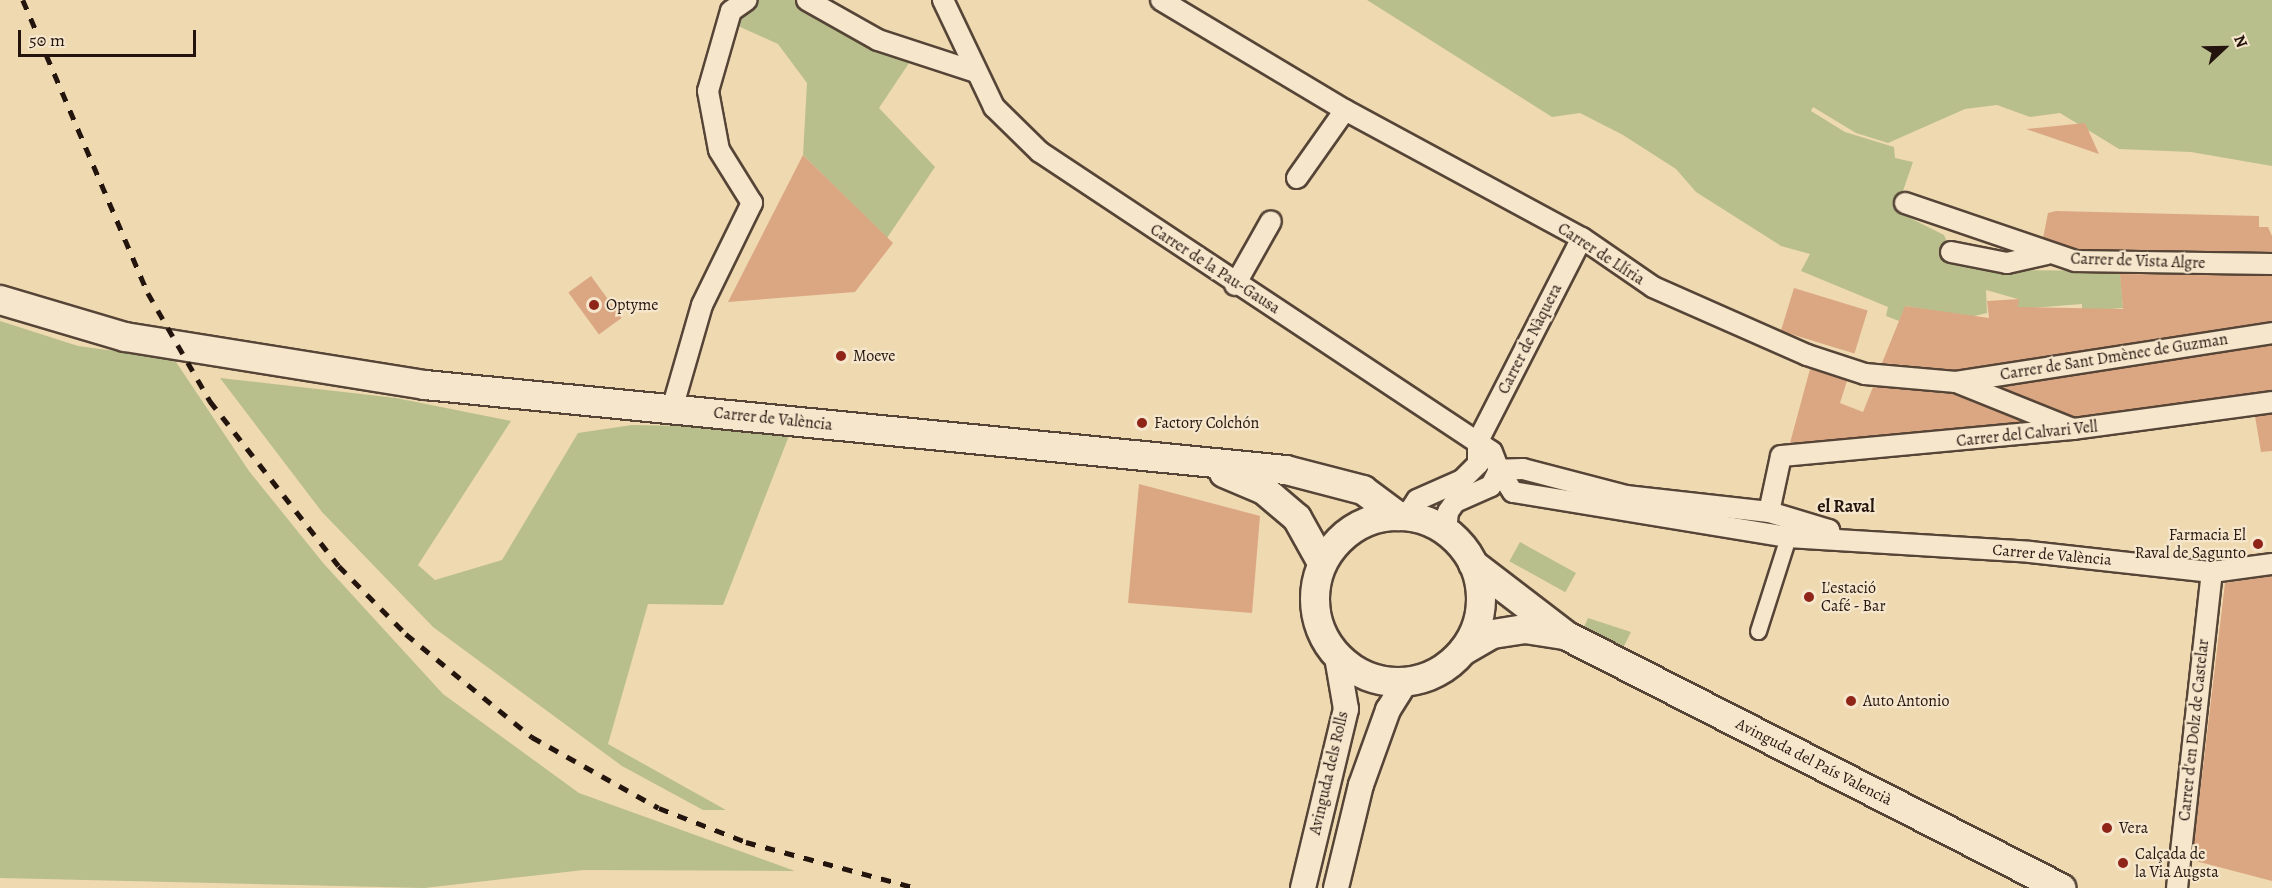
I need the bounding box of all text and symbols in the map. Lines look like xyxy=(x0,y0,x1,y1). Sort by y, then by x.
scale bar xyxy=(21,18,200,56)
north arrow xyxy=(2194,18,2254,78)
text: 50 m xyxy=(29,28,65,52)
text: N xyxy=(2228,32,2253,51)
street label: Carrer de Llíria xyxy=(1554,219,1648,289)
street label: Carrer de la Pau-Gausa xyxy=(1147,220,1283,318)
street label: Carrer de Vista Algre xyxy=(2070,249,2206,273)
street label: Carrer de Nàquera xyxy=(1494,281,1566,397)
place label: Optyme xyxy=(606,295,658,315)
marker: Optyme xyxy=(587,298,601,312)
street label: Carrer de Sant Dmènec de Guzman xyxy=(1999,330,2229,384)
place label: Moeve xyxy=(853,346,895,366)
marker: Moeve xyxy=(834,349,848,363)
street label: Carrer de València xyxy=(713,403,833,435)
place label: Factory Colchón xyxy=(1154,413,1259,433)
marker: Factory Colchón xyxy=(1135,416,1149,430)
street label: Carrer del Calvari Vell xyxy=(1955,417,2099,451)
district label: el Raval xyxy=(1817,495,1875,517)
place label: Farmacia El Raval de Sagunto xyxy=(2135,525,2246,563)
marker: Farmacia El Raval de Sagunto xyxy=(2251,537,2265,551)
street label: Carrer de València xyxy=(1992,540,2112,570)
place label: L'estació Café - Bar xyxy=(1821,578,1886,616)
marker: L'estació Café - Bar xyxy=(1802,590,1816,604)
street label: Carrer d'en Dolz de Castelar xyxy=(2175,638,2213,822)
place label: Auto Antonio xyxy=(1863,691,1949,711)
marker: Auto Antonio xyxy=(1844,694,1858,708)
street label: Avinguda dels Rolls xyxy=(1305,709,1353,837)
street label: Avinguda del País Valencià xyxy=(1733,714,1895,810)
place label: Vera xyxy=(2119,818,2148,838)
marker: Vera xyxy=(2100,821,2114,835)
place label: Calçada de la Via Augsta xyxy=(2135,844,2219,882)
marker: Calçada de la Via Augsta xyxy=(2116,856,2130,870)

